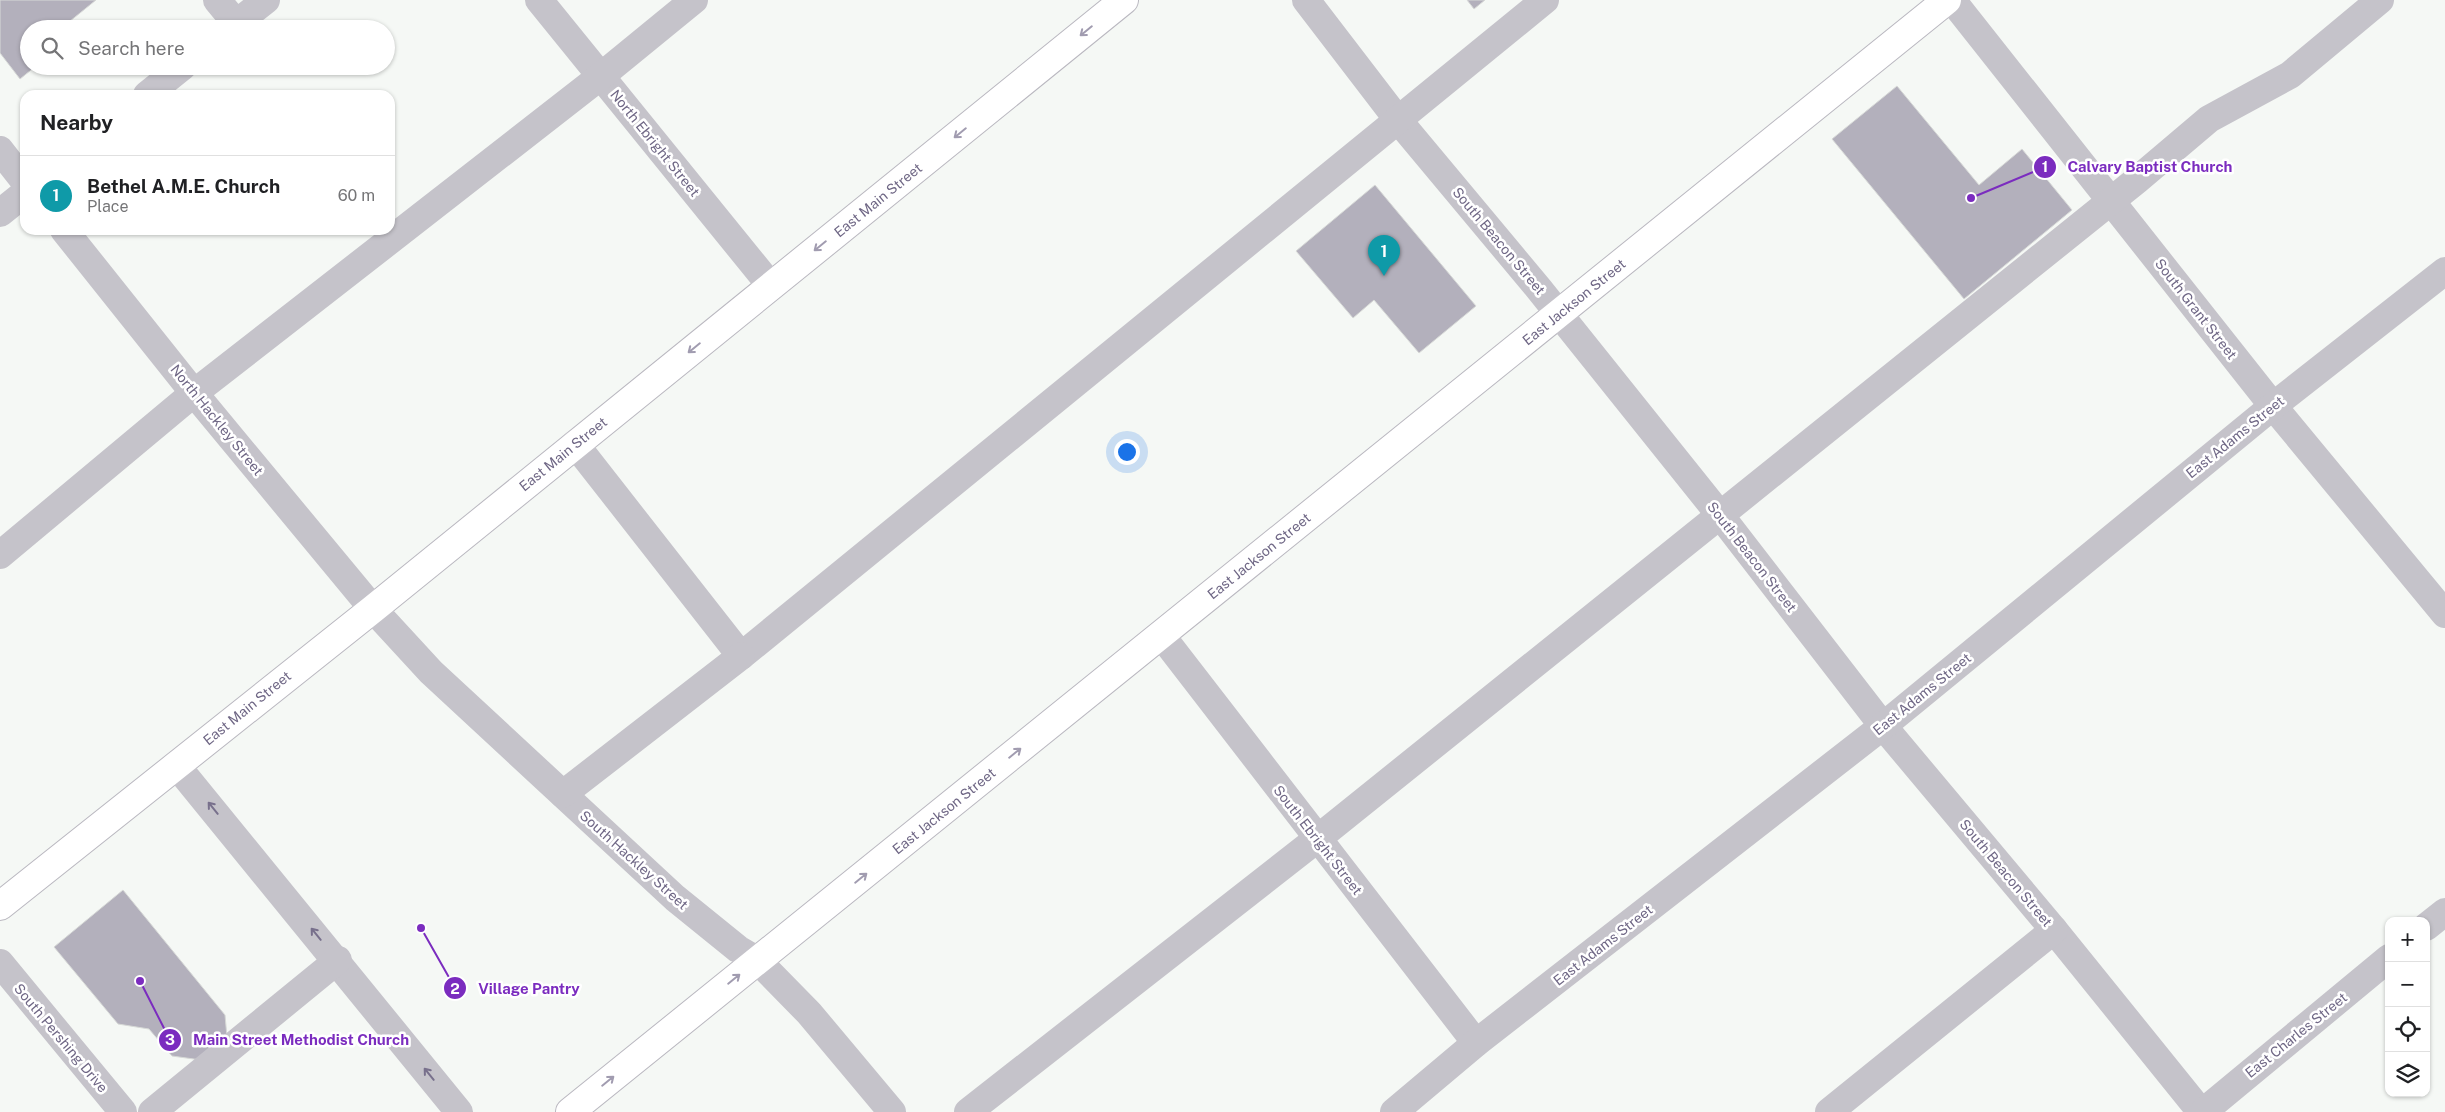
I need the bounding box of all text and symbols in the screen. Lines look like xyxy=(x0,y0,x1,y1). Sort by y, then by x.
search box xyxy=(20,20,395,75)
one-way arrow xyxy=(1080,25,1093,36)
icon: search xyxy=(38,34,66,62)
text: Search here xyxy=(78,37,185,59)
street label: North Ebright Street xyxy=(607,86,703,200)
text: Nearby xyxy=(40,110,113,135)
one-way arrow xyxy=(954,128,967,139)
callout: Calvary Baptist Church xyxy=(2032,152,2242,182)
text: 1 xyxy=(2042,158,2048,175)
text: Calvary Baptist Church xyxy=(2068,158,2233,175)
street label: East Main Street xyxy=(831,160,925,240)
text: Bethel A.M.E. Church xyxy=(87,175,280,197)
street label: South Beacon Street xyxy=(1449,184,1549,298)
text: 1 xyxy=(53,186,59,205)
text: 60 m xyxy=(338,186,375,205)
text: Place xyxy=(87,197,129,216)
pin: 1 xyxy=(1368,235,1400,276)
one-way arrow xyxy=(814,241,827,252)
street label: East Jackson Street xyxy=(1519,256,1629,348)
street label: South Grant Street xyxy=(2152,256,2240,362)
one-way arrow xyxy=(687,343,700,354)
street label: North Hackley Street xyxy=(167,361,267,479)
street label: East Adams Street xyxy=(2183,393,2287,481)
street label: East Main Street xyxy=(516,414,610,494)
your location xyxy=(1114,439,1140,465)
street label: South Beacon Street xyxy=(1704,499,1800,615)
street label: East Jackson Street xyxy=(1204,510,1314,602)
street label: East Adams Street xyxy=(1870,650,1974,738)
street label: East Main Street xyxy=(200,668,294,748)
one-way arrow xyxy=(1008,748,1021,759)
street label: East Jackson Street xyxy=(889,765,999,857)
street label: South Ebright Street xyxy=(1270,782,1366,898)
one-way arrow xyxy=(207,802,218,815)
street label: South Hackley Street xyxy=(577,807,691,913)
street label: South Beacon Street xyxy=(1956,816,2056,930)
one-way arrow xyxy=(854,872,867,883)
street label: East Adams Street xyxy=(1550,901,1656,989)
map controls xyxy=(2385,917,2430,1097)
button: + xyxy=(2385,917,2430,962)
one-way arrow xyxy=(311,928,322,941)
button: − xyxy=(2385,962,2430,1007)
callout: Village Pantry xyxy=(443,973,589,1003)
one-way arrow xyxy=(727,973,740,984)
street label: South Pershing Drive xyxy=(11,980,111,1096)
text: 2 xyxy=(450,980,460,997)
text: Village Pantry xyxy=(478,980,580,997)
street label: East Charles Street xyxy=(2242,989,2350,1081)
button: locate xyxy=(2385,1007,2430,1052)
callout: Main Street Methodist Church xyxy=(158,1025,419,1055)
text: 3 xyxy=(165,1031,175,1048)
text: Main Street Methodist Church xyxy=(193,1031,409,1048)
button: layers xyxy=(2385,1052,2430,1097)
one-way arrow xyxy=(424,1067,434,1081)
one-way arrow xyxy=(601,1076,614,1087)

